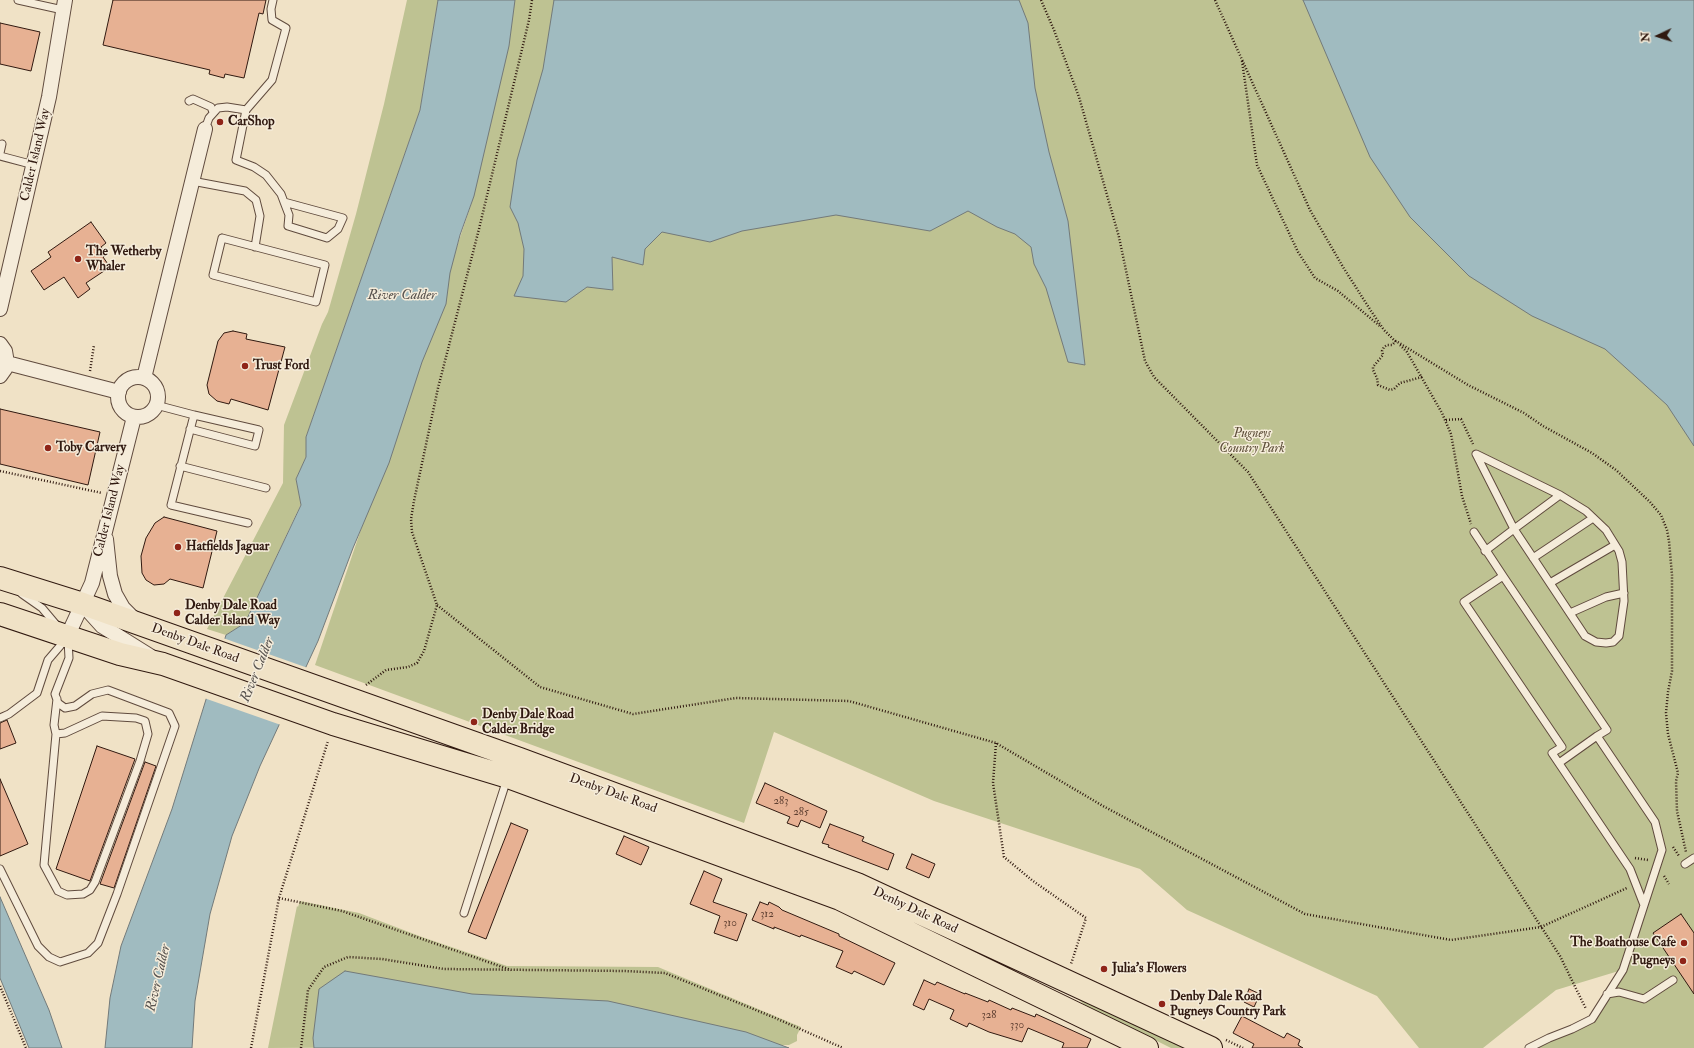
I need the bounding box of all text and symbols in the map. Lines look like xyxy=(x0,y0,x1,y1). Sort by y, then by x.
north arrow xyxy=(1638,16,1678,56)
text: N xyxy=(1639,32,1652,42)
street label: Calder Island Way xyxy=(18,107,54,203)
place label: CarShop xyxy=(228,114,274,130)
marker: CarShop xyxy=(215,117,225,127)
place label: The Wetherby Whaler xyxy=(86,244,161,275)
marker: The Wetherby Whaler xyxy=(73,254,83,264)
water label: River Calder xyxy=(368,288,436,304)
place label: Trust Ford xyxy=(253,358,309,374)
marker: Trust Ford xyxy=(240,361,250,371)
park label: Pugneys Country Park xyxy=(1219,426,1285,457)
place label: Toby Carvery xyxy=(56,440,126,456)
marker: Toby Carvery xyxy=(43,443,53,453)
street label: Calder Island Way xyxy=(91,463,129,559)
place label: Hatfields Jaguar xyxy=(186,539,269,555)
marker: Hatfields Jaguar xyxy=(173,542,183,552)
place label: Denby Dale Road Calder Island Way xyxy=(185,598,280,629)
marker: Denby Dale Road Calder Island Way xyxy=(172,608,182,618)
street label: Denby Dale Road xyxy=(149,621,241,667)
water label: River Calder xyxy=(237,635,279,705)
place label: Denby Dale Road Calder Bridge xyxy=(482,707,574,738)
marker: Denby Dale Road Calder Bridge xyxy=(469,717,479,727)
street label: Denby Dale Road xyxy=(567,771,659,817)
house number: 283 xyxy=(774,795,788,809)
house number: 285 xyxy=(793,806,809,820)
street label: Denby Dale Road xyxy=(870,884,960,938)
house number: 312 xyxy=(760,908,774,922)
house number: 310 xyxy=(723,917,737,931)
place label: The Boathouse Cafe xyxy=(1570,935,1676,951)
marker: The Boathouse Cafe xyxy=(1679,938,1689,948)
water label: River Calder xyxy=(143,943,175,1013)
place label: Pugneys xyxy=(1632,953,1675,969)
marker: Pugneys xyxy=(1678,956,1688,966)
place label: Julia's Flowers xyxy=(1112,961,1186,977)
marker: Julia's Flowers xyxy=(1099,964,1109,974)
place label: Denby Dale Road Pugneys Country Park xyxy=(1170,989,1286,1020)
marker: Denby Dale Road Pugneys Country Park xyxy=(1157,999,1167,1009)
house number: 328 xyxy=(982,1009,996,1023)
house number: 330 xyxy=(1010,1019,1024,1033)

